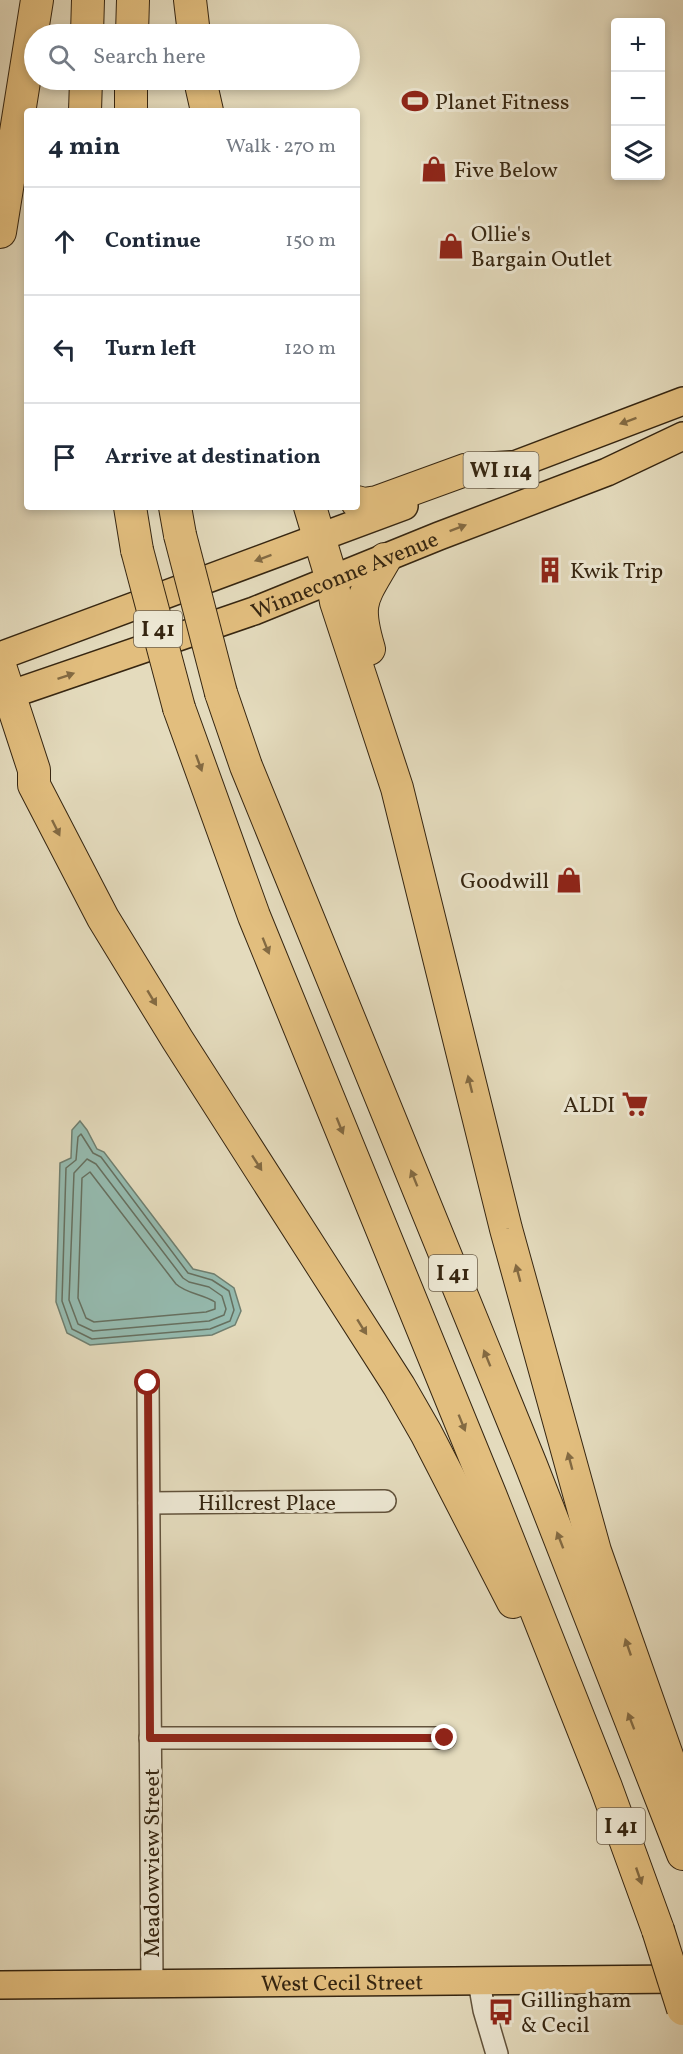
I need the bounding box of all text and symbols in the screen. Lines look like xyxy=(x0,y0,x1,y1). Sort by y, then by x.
map controls xyxy=(611,18,665,180)
button: + xyxy=(611,18,665,72)
search box xyxy=(24,24,360,90)
icon: search xyxy=(45,41,78,74)
text: Search here xyxy=(93,42,206,73)
button: − xyxy=(611,72,665,126)
sports icon: Planet Fitness xyxy=(400,86,430,116)
place label: Planet Fitness xyxy=(435,88,569,119)
button: layers xyxy=(611,126,665,180)
text: 4 min xyxy=(48,129,120,165)
text: Walk · 270 m xyxy=(226,133,336,161)
shop icon: Five Below xyxy=(419,154,449,184)
place label: Five Below xyxy=(454,156,558,187)
place label: Ollie's Bargain Outlet xyxy=(471,220,612,276)
icon: ahead xyxy=(48,225,81,258)
text: Continue xyxy=(105,226,201,257)
text: 150 m xyxy=(285,227,336,255)
shop icon: Ollie's Bargain Outlet xyxy=(436,231,466,261)
icon: left xyxy=(48,333,81,366)
text: Turn left xyxy=(105,334,196,365)
text: 120 m xyxy=(284,335,336,363)
one-way arrow xyxy=(619,417,637,427)
icon: arrive xyxy=(48,441,81,474)
text: Arrive at destination xyxy=(105,442,321,473)
road number: WI 114 xyxy=(464,452,538,488)
one-way arrow xyxy=(449,523,467,533)
street label: Winneconne Avenue xyxy=(247,525,444,629)
one-way arrow xyxy=(254,554,272,564)
building icon: Kwik Trip xyxy=(535,555,565,585)
place label: Kwik Trip xyxy=(570,557,663,588)
road number: I 41 xyxy=(134,611,182,647)
one-way arrow xyxy=(57,670,75,680)
one-way arrow xyxy=(194,754,204,772)
one-way arrow xyxy=(52,820,61,837)
shop icon: Goodwill xyxy=(554,865,584,895)
place label: Goodwill xyxy=(460,867,549,898)
one-way arrow xyxy=(262,937,271,955)
one-way arrow xyxy=(146,990,157,1006)
one-way arrow xyxy=(465,1075,475,1093)
supermarket icon: ALDI xyxy=(620,1089,650,1119)
place label: ALDI xyxy=(563,1091,615,1122)
one-way arrow xyxy=(335,1118,345,1136)
one-way arrow xyxy=(251,1154,262,1171)
one-way arrow xyxy=(409,1169,418,1187)
road number: I 41 xyxy=(429,1255,477,1291)
one-way arrow xyxy=(513,1264,522,1282)
one-way arrow xyxy=(357,1318,368,1335)
one-way arrow xyxy=(482,1349,492,1367)
route start xyxy=(134,1369,160,1395)
one-way arrow xyxy=(457,1415,467,1433)
one-way arrow xyxy=(565,1452,574,1470)
street label: Hillcrest Place xyxy=(198,1489,336,1520)
one-way arrow xyxy=(555,1530,565,1548)
one-way arrow xyxy=(623,1638,632,1656)
one-way arrow xyxy=(626,1712,635,1730)
route end xyxy=(431,1724,457,1750)
street label: Meadowview Street xyxy=(138,1768,169,1958)
road number: I 41 xyxy=(597,1808,645,1844)
one-way arrow xyxy=(634,1867,644,1885)
street label: West Cecil Street xyxy=(261,1968,424,2001)
place label: Gillingham & Cecil xyxy=(521,1986,631,2042)
bus stop icon: Gillingham & Cecil xyxy=(486,1997,516,2027)

